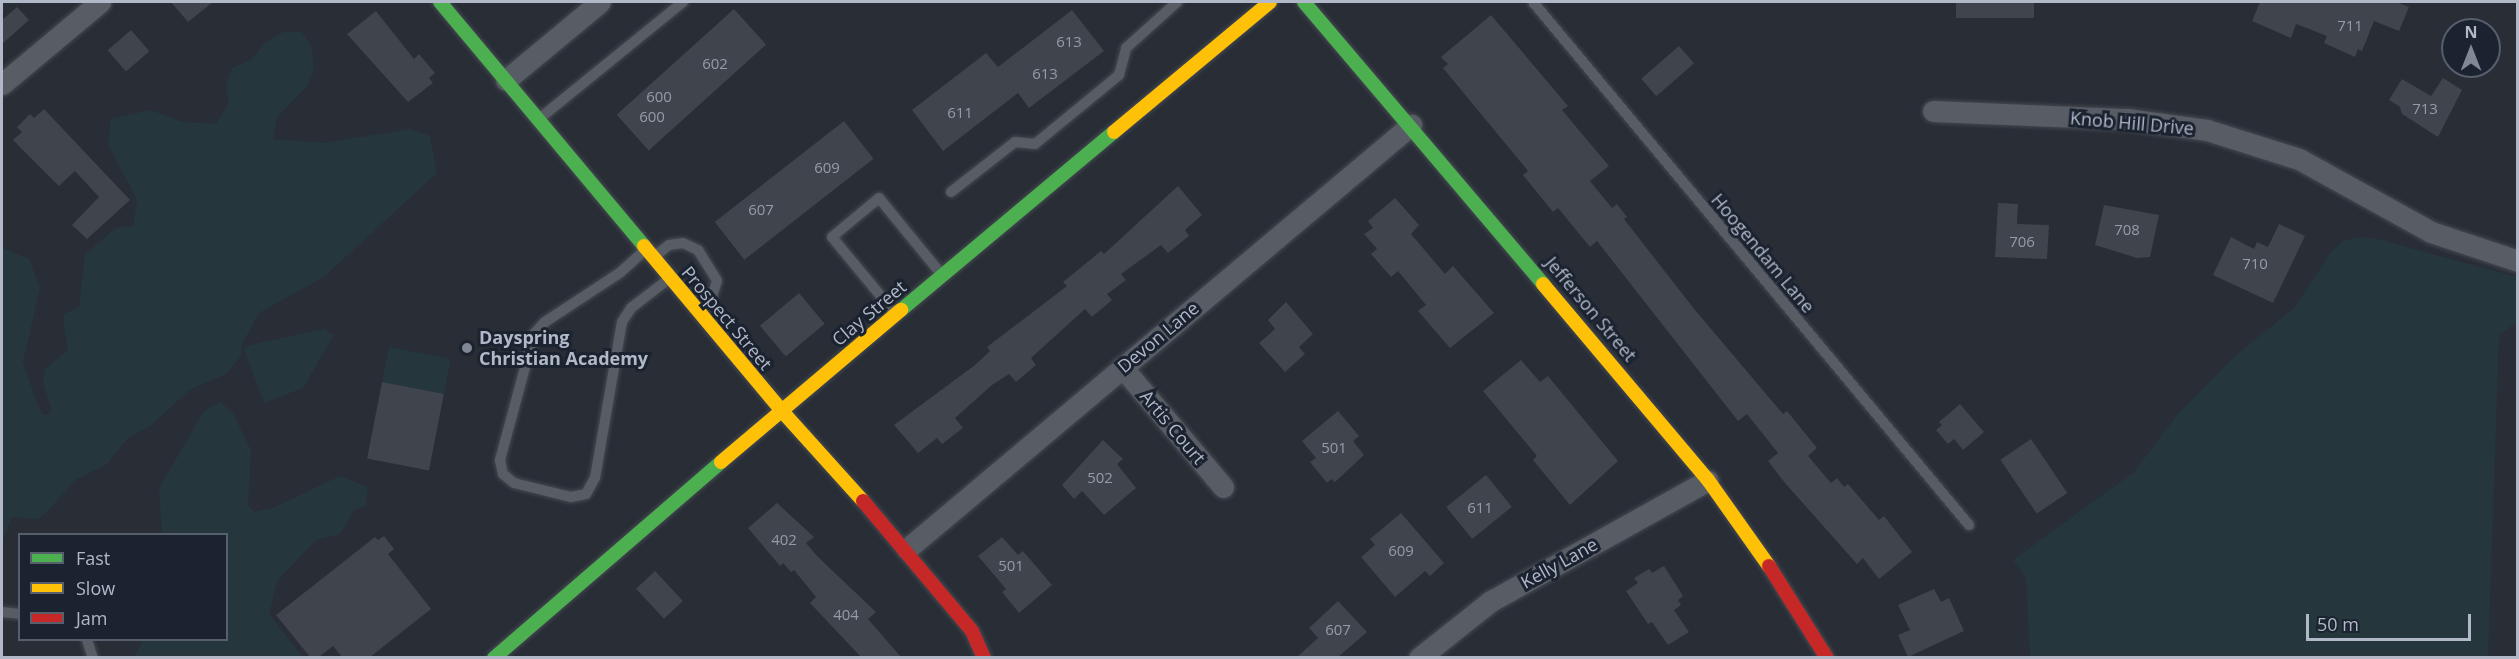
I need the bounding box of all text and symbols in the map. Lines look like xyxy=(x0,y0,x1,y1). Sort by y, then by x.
house number: 711 xyxy=(2337,17,2363,35)
north arrow xyxy=(2441,18,2501,78)
text: N xyxy=(2464,21,2478,43)
house number: 613 xyxy=(1056,33,1082,51)
house number: 602 xyxy=(702,55,728,73)
house number: 613 xyxy=(1032,65,1058,83)
house number: 600 xyxy=(646,88,672,106)
house number: 713 xyxy=(2412,100,2438,118)
house number: 611 xyxy=(947,104,973,122)
street label: Knob Hill Drive xyxy=(2069,107,2195,139)
house number: 600 xyxy=(639,108,665,126)
house number: 609 xyxy=(814,159,840,177)
street label: Hoogendam Lane xyxy=(1707,189,1819,317)
house number: 607 xyxy=(748,201,774,219)
house number: 708 xyxy=(2114,221,2140,239)
house number: 706 xyxy=(2009,233,2035,251)
street label: Jefferson Street xyxy=(1541,252,1641,366)
house number: 710 xyxy=(2242,255,2268,273)
street label: Prospect Street xyxy=(677,262,777,374)
street label: Clay Street xyxy=(828,276,910,350)
street label: Devon Lane xyxy=(1113,297,1203,377)
place label: Dayspring Christian Academy xyxy=(479,327,648,370)
marker: Dayspring Christian Academy xyxy=(460,341,474,355)
street label: Artis Court xyxy=(1136,386,1210,468)
house number: 501 xyxy=(1321,439,1347,457)
house number: 502 xyxy=(1087,469,1113,487)
house number: 611 xyxy=(1467,499,1493,517)
house number: 402 xyxy=(771,531,797,549)
legend xyxy=(18,533,228,641)
street label: Kelly Lane xyxy=(1517,533,1601,593)
house number: 609 xyxy=(1388,542,1414,560)
text: Fast xyxy=(76,546,110,570)
house number: 501 xyxy=(998,557,1024,575)
text: Slow xyxy=(76,576,115,600)
scale bar xyxy=(2309,602,2474,640)
text: Jam xyxy=(76,606,108,630)
house number: 404 xyxy=(833,606,859,624)
text: 50 m xyxy=(2317,612,2359,636)
house number: 607 xyxy=(1325,621,1351,639)

